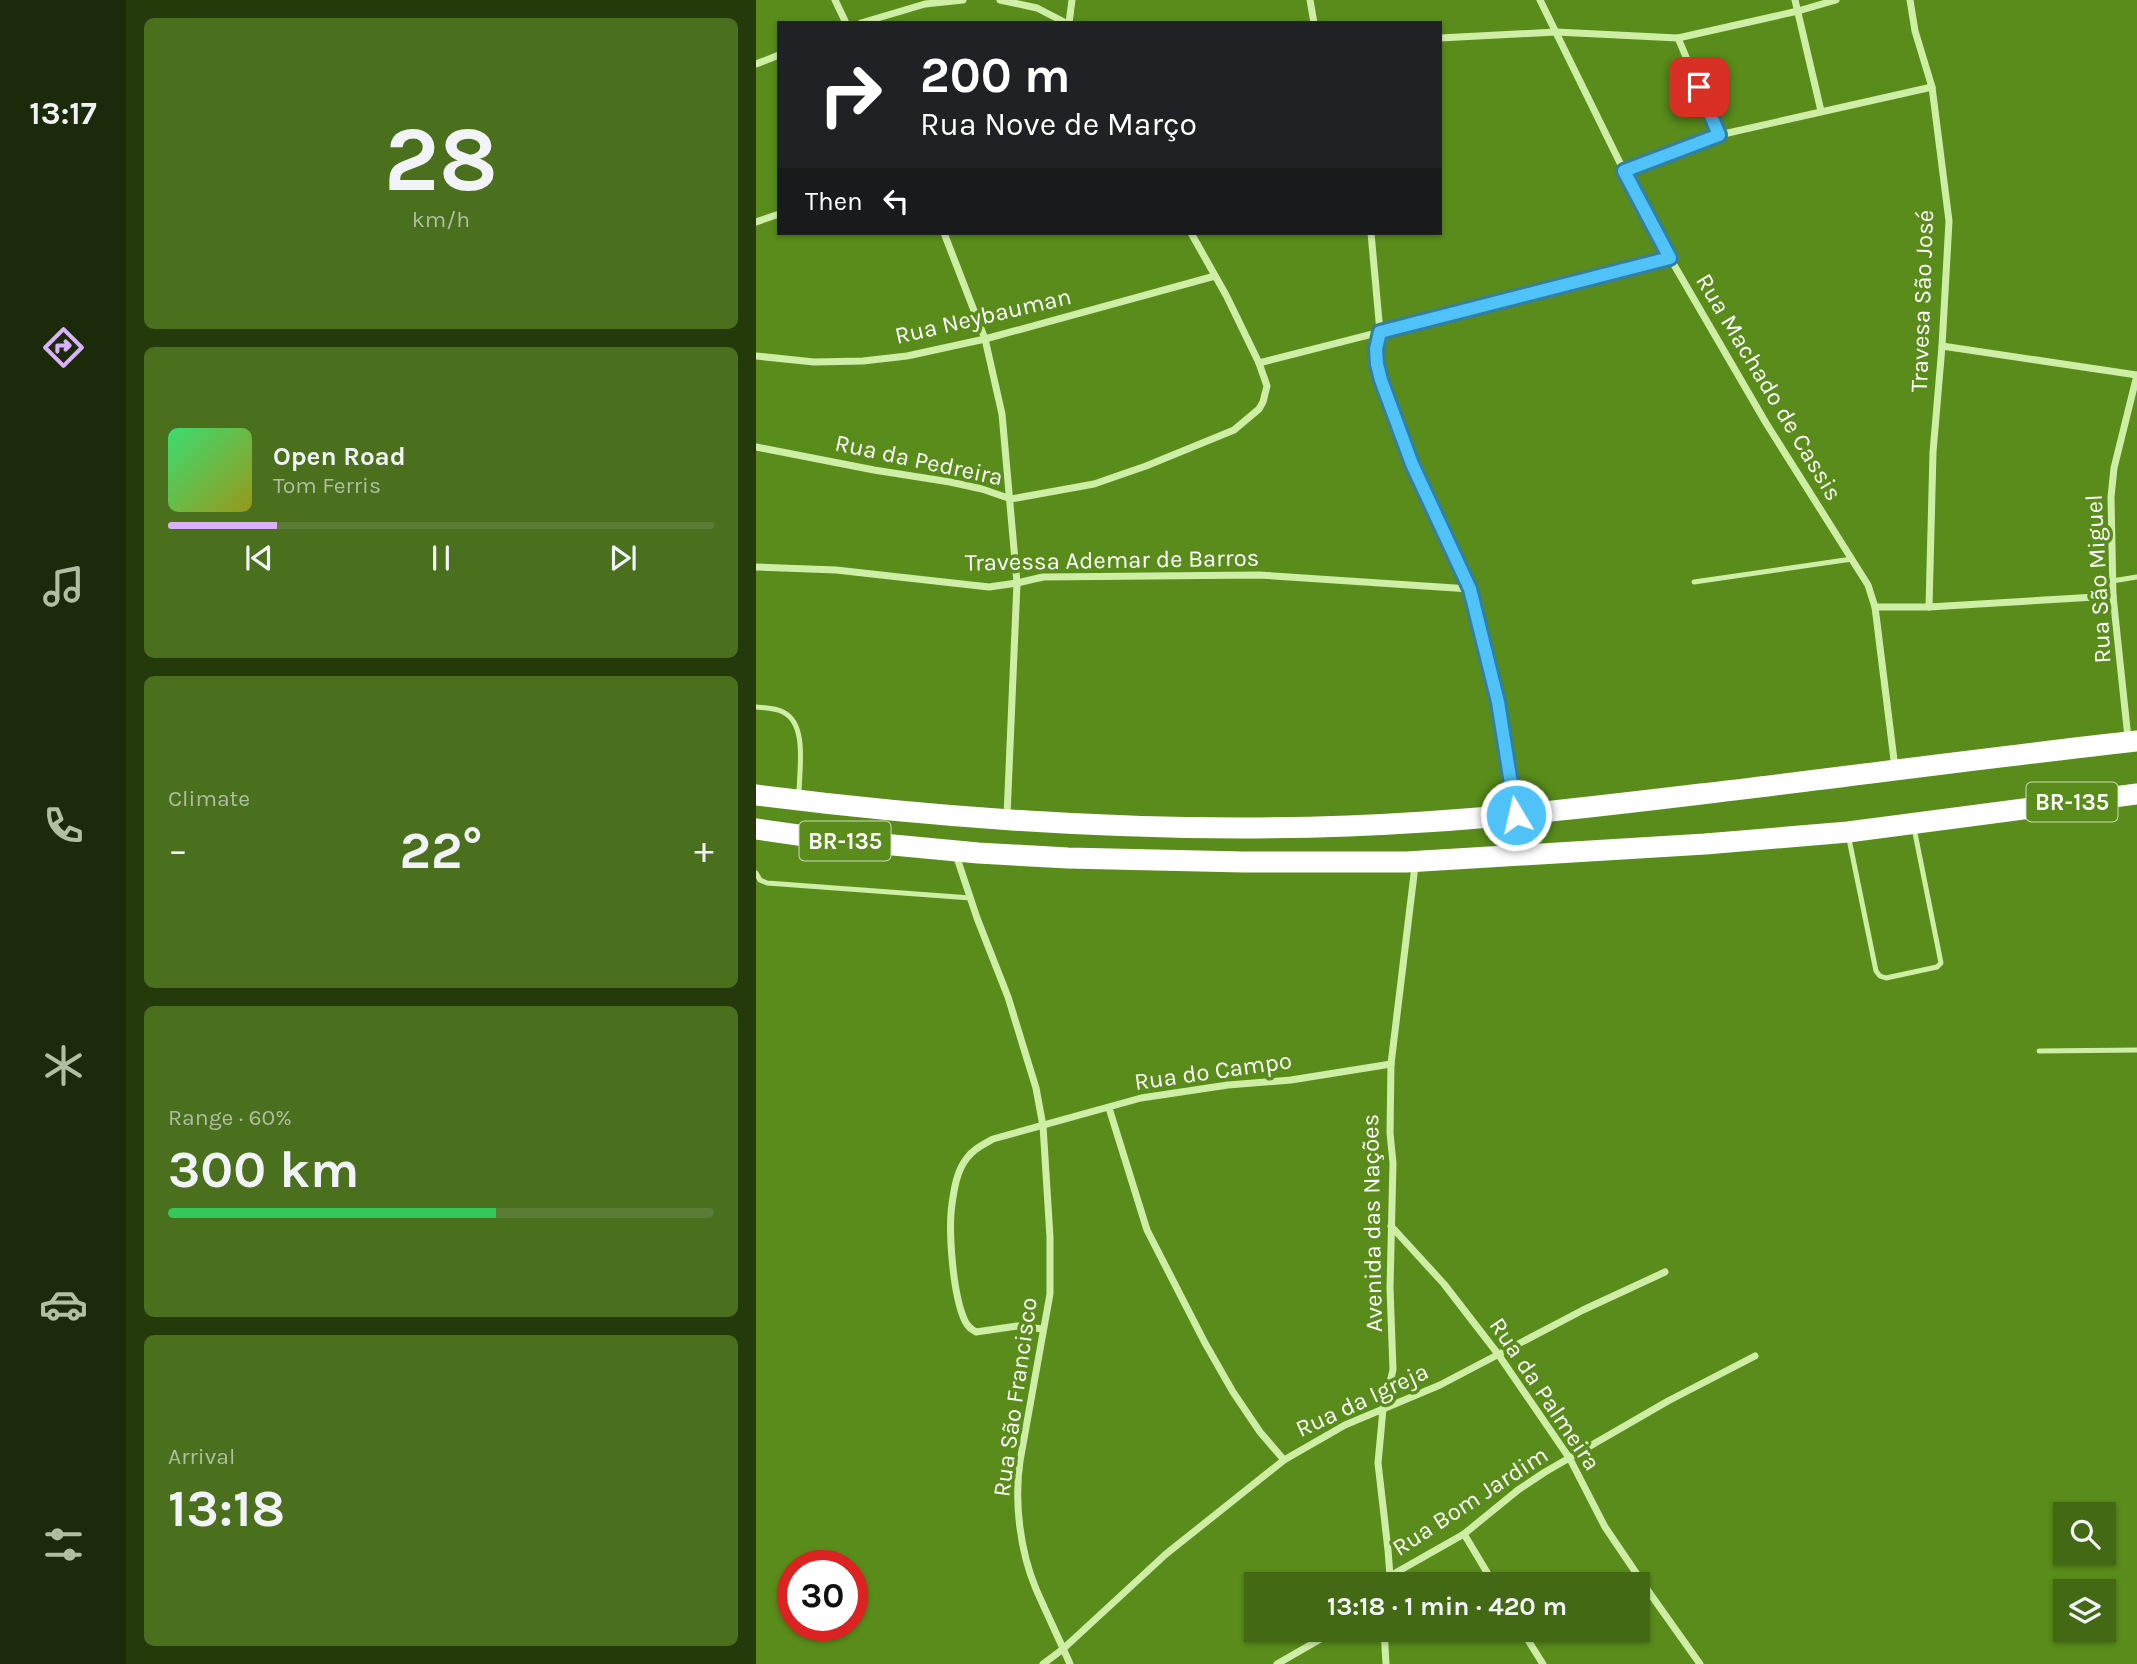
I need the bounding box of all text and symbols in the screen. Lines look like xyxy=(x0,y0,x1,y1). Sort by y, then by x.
text: 200 m xyxy=(920,47,1071,104)
icon: right xyxy=(805,49,896,140)
pin xyxy=(1669,57,1729,117)
icon: arrive xyxy=(1680,68,1718,106)
text: 13:17 xyxy=(29,95,97,132)
text: Rua Nove de Março xyxy=(920,106,1197,143)
text: 28 xyxy=(384,107,498,213)
icon: left xyxy=(877,182,915,220)
text: Then xyxy=(805,186,863,217)
text: km/h xyxy=(412,206,470,233)
street label: Travesa São José xyxy=(1905,209,1939,393)
street label: Rua Machado de Cassis xyxy=(1690,268,1848,506)
street label: Rua Neybauman xyxy=(892,282,1074,350)
icon: directions xyxy=(39,323,88,372)
street label: Rua da Pedreira xyxy=(832,429,1006,491)
text: Open Road xyxy=(273,441,406,472)
text: Tom Ferris xyxy=(273,472,381,499)
street label: Rua São Miguel xyxy=(2080,494,2116,664)
icon: previous xyxy=(240,539,278,577)
icon: pause xyxy=(422,539,460,577)
icon: next xyxy=(604,539,642,577)
street label: Travessa Ademar de Barros xyxy=(965,543,1259,577)
icon: music xyxy=(39,562,88,611)
position arrow xyxy=(1479,778,1553,852)
road number: BR-135 xyxy=(2026,782,2118,822)
text: Climate xyxy=(168,785,250,812)
icon: phone xyxy=(39,801,88,850)
text: 22° xyxy=(399,820,483,881)
road number: BR-135 xyxy=(799,821,890,860)
text: − xyxy=(168,828,188,873)
text: + xyxy=(694,828,714,873)
icon: climate xyxy=(39,1041,88,1090)
street label: Rua do Campo xyxy=(1132,1046,1294,1096)
text: Range · 60% xyxy=(168,1104,292,1131)
street label: Avenida das Nações xyxy=(1356,1114,1388,1332)
text: 300 km xyxy=(168,1139,359,1200)
icon: car xyxy=(39,1280,88,1329)
street label: Rua São Francisco xyxy=(987,1295,1043,1499)
street label: Rua da Palmeira xyxy=(1484,1312,1606,1476)
street label: Rua da Igreja xyxy=(1291,1357,1433,1443)
street label: Rua Bom Jardim xyxy=(1387,1440,1553,1562)
text: Arrival xyxy=(168,1443,235,1470)
text: 13:18 xyxy=(168,1478,285,1539)
map controls xyxy=(2053,1502,2116,1642)
button: search xyxy=(2053,1502,2116,1565)
icon: filters xyxy=(39,1520,88,1569)
speed limit sign: 30 xyxy=(777,1550,868,1641)
button: layers xyxy=(2053,1579,2116,1642)
text: 13:18 · 1 min · 420 m xyxy=(1327,1591,1567,1622)

